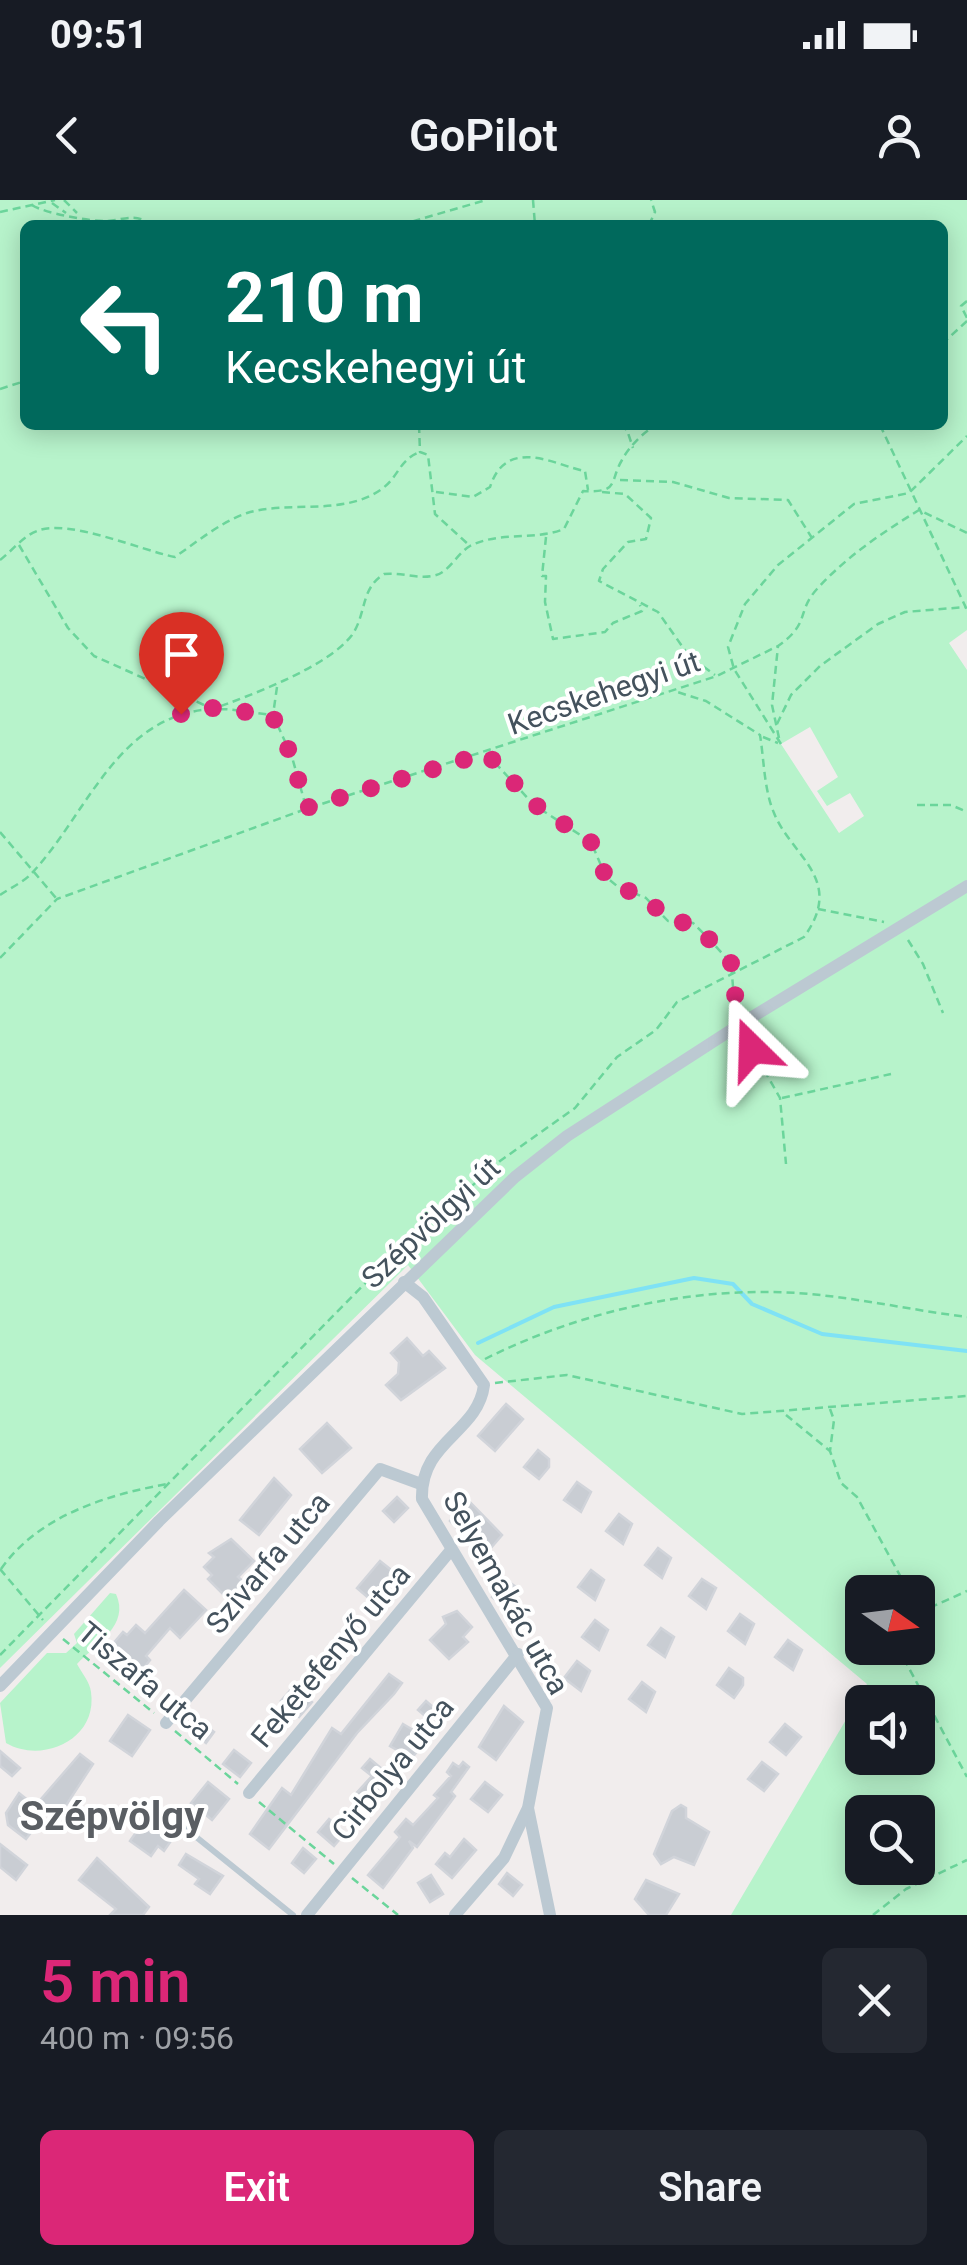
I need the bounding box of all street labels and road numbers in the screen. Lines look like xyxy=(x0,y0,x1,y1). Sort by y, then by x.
street label: Kecskehegyi út xyxy=(503,643,705,742)
street label: Szépvölgyi út xyxy=(354,1150,507,1295)
street label: Szivarfa utca xyxy=(198,1485,337,1640)
street label: Selyemakác utca xyxy=(436,1485,577,1700)
street label: Feketefenyő utca xyxy=(244,1557,417,1754)
street label: Tiszafa utca xyxy=(71,1614,220,1747)
street label: Cirbolya utca xyxy=(324,1690,461,1847)

